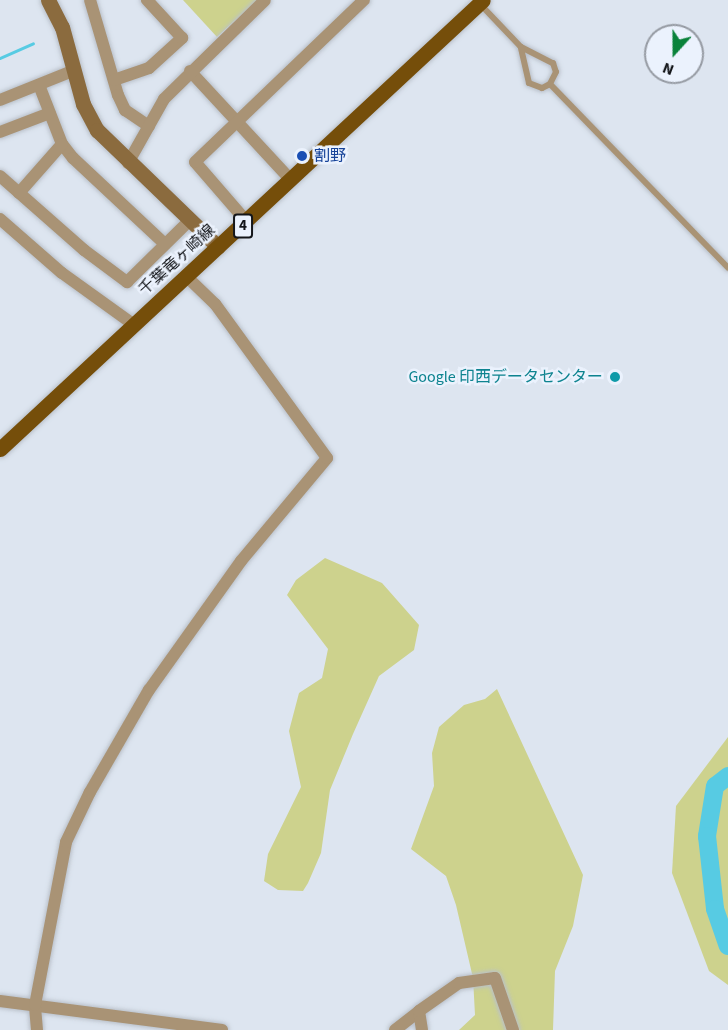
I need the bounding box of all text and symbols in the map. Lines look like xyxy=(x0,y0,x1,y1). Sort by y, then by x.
north arrow xyxy=(644,24,704,84)
text: N xyxy=(659,57,677,81)
place label: 割野 xyxy=(314,146,346,166)
marker: 割野 xyxy=(295,149,309,163)
road number: 4 xyxy=(232,214,254,238)
street label: 千葉竜ヶ崎線 xyxy=(135,221,219,299)
place label: Google 印西データセンター xyxy=(409,367,603,387)
marker: Google 印西データセンター xyxy=(608,370,622,384)

